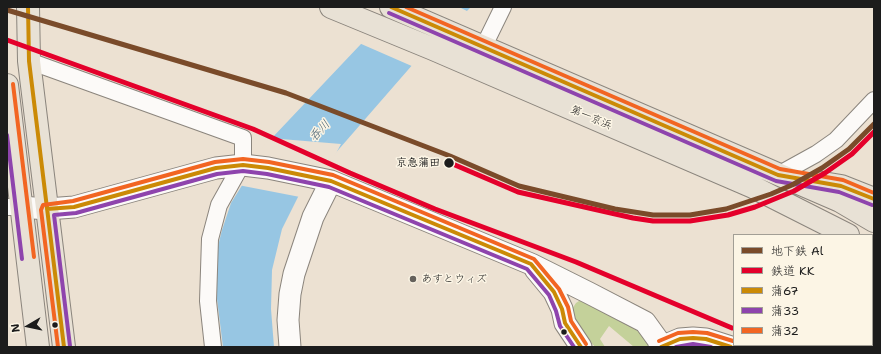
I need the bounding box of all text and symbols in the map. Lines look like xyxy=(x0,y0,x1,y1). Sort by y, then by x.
street label: 第一京浜 xyxy=(568,103,614,133)
water label: 呑川 xyxy=(307,117,333,145)
place label: 京急蒲田 xyxy=(396,156,440,170)
marker: 京急蒲田 xyxy=(442,156,456,170)
legend xyxy=(733,234,873,346)
text: 地下鉄 Al xyxy=(771,243,823,259)
text: 鉄道 KK xyxy=(771,263,814,279)
place label: あすとウィズ xyxy=(421,272,487,286)
marker: あすとウィズ xyxy=(408,274,418,284)
text: 蒲67 xyxy=(771,283,798,299)
text: 蒲33 xyxy=(771,303,799,319)
north arrow xyxy=(8,306,48,346)
unlabelled marker xyxy=(50,320,60,330)
text: N xyxy=(8,322,24,333)
text: 蒲32 xyxy=(771,323,799,339)
unlabelled marker xyxy=(559,327,569,337)

